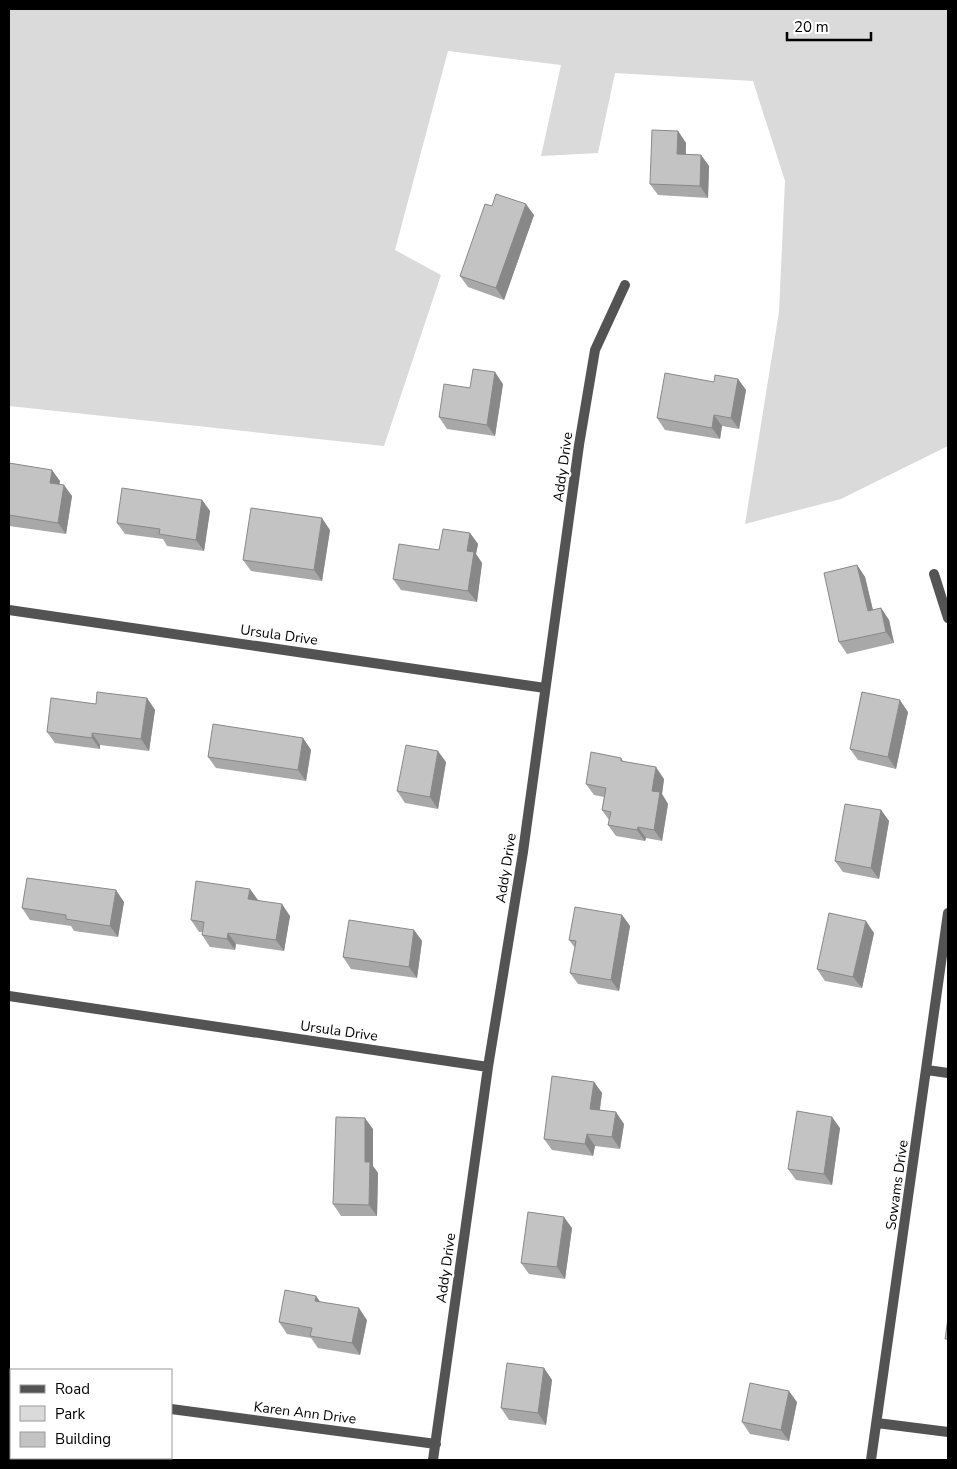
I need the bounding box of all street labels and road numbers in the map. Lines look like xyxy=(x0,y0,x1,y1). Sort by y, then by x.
street label: Addy Drive xyxy=(549,431,577,503)
street label: Ursula Drive xyxy=(239,620,319,650)
street label: Addy Drive xyxy=(491,832,521,904)
street label: Ursula Drive xyxy=(299,1016,379,1046)
street label: Sowams Drive xyxy=(881,1139,913,1231)
street label: Addy Drive xyxy=(432,1232,460,1304)
street label: Karen Ann Drive xyxy=(253,1397,357,1429)

